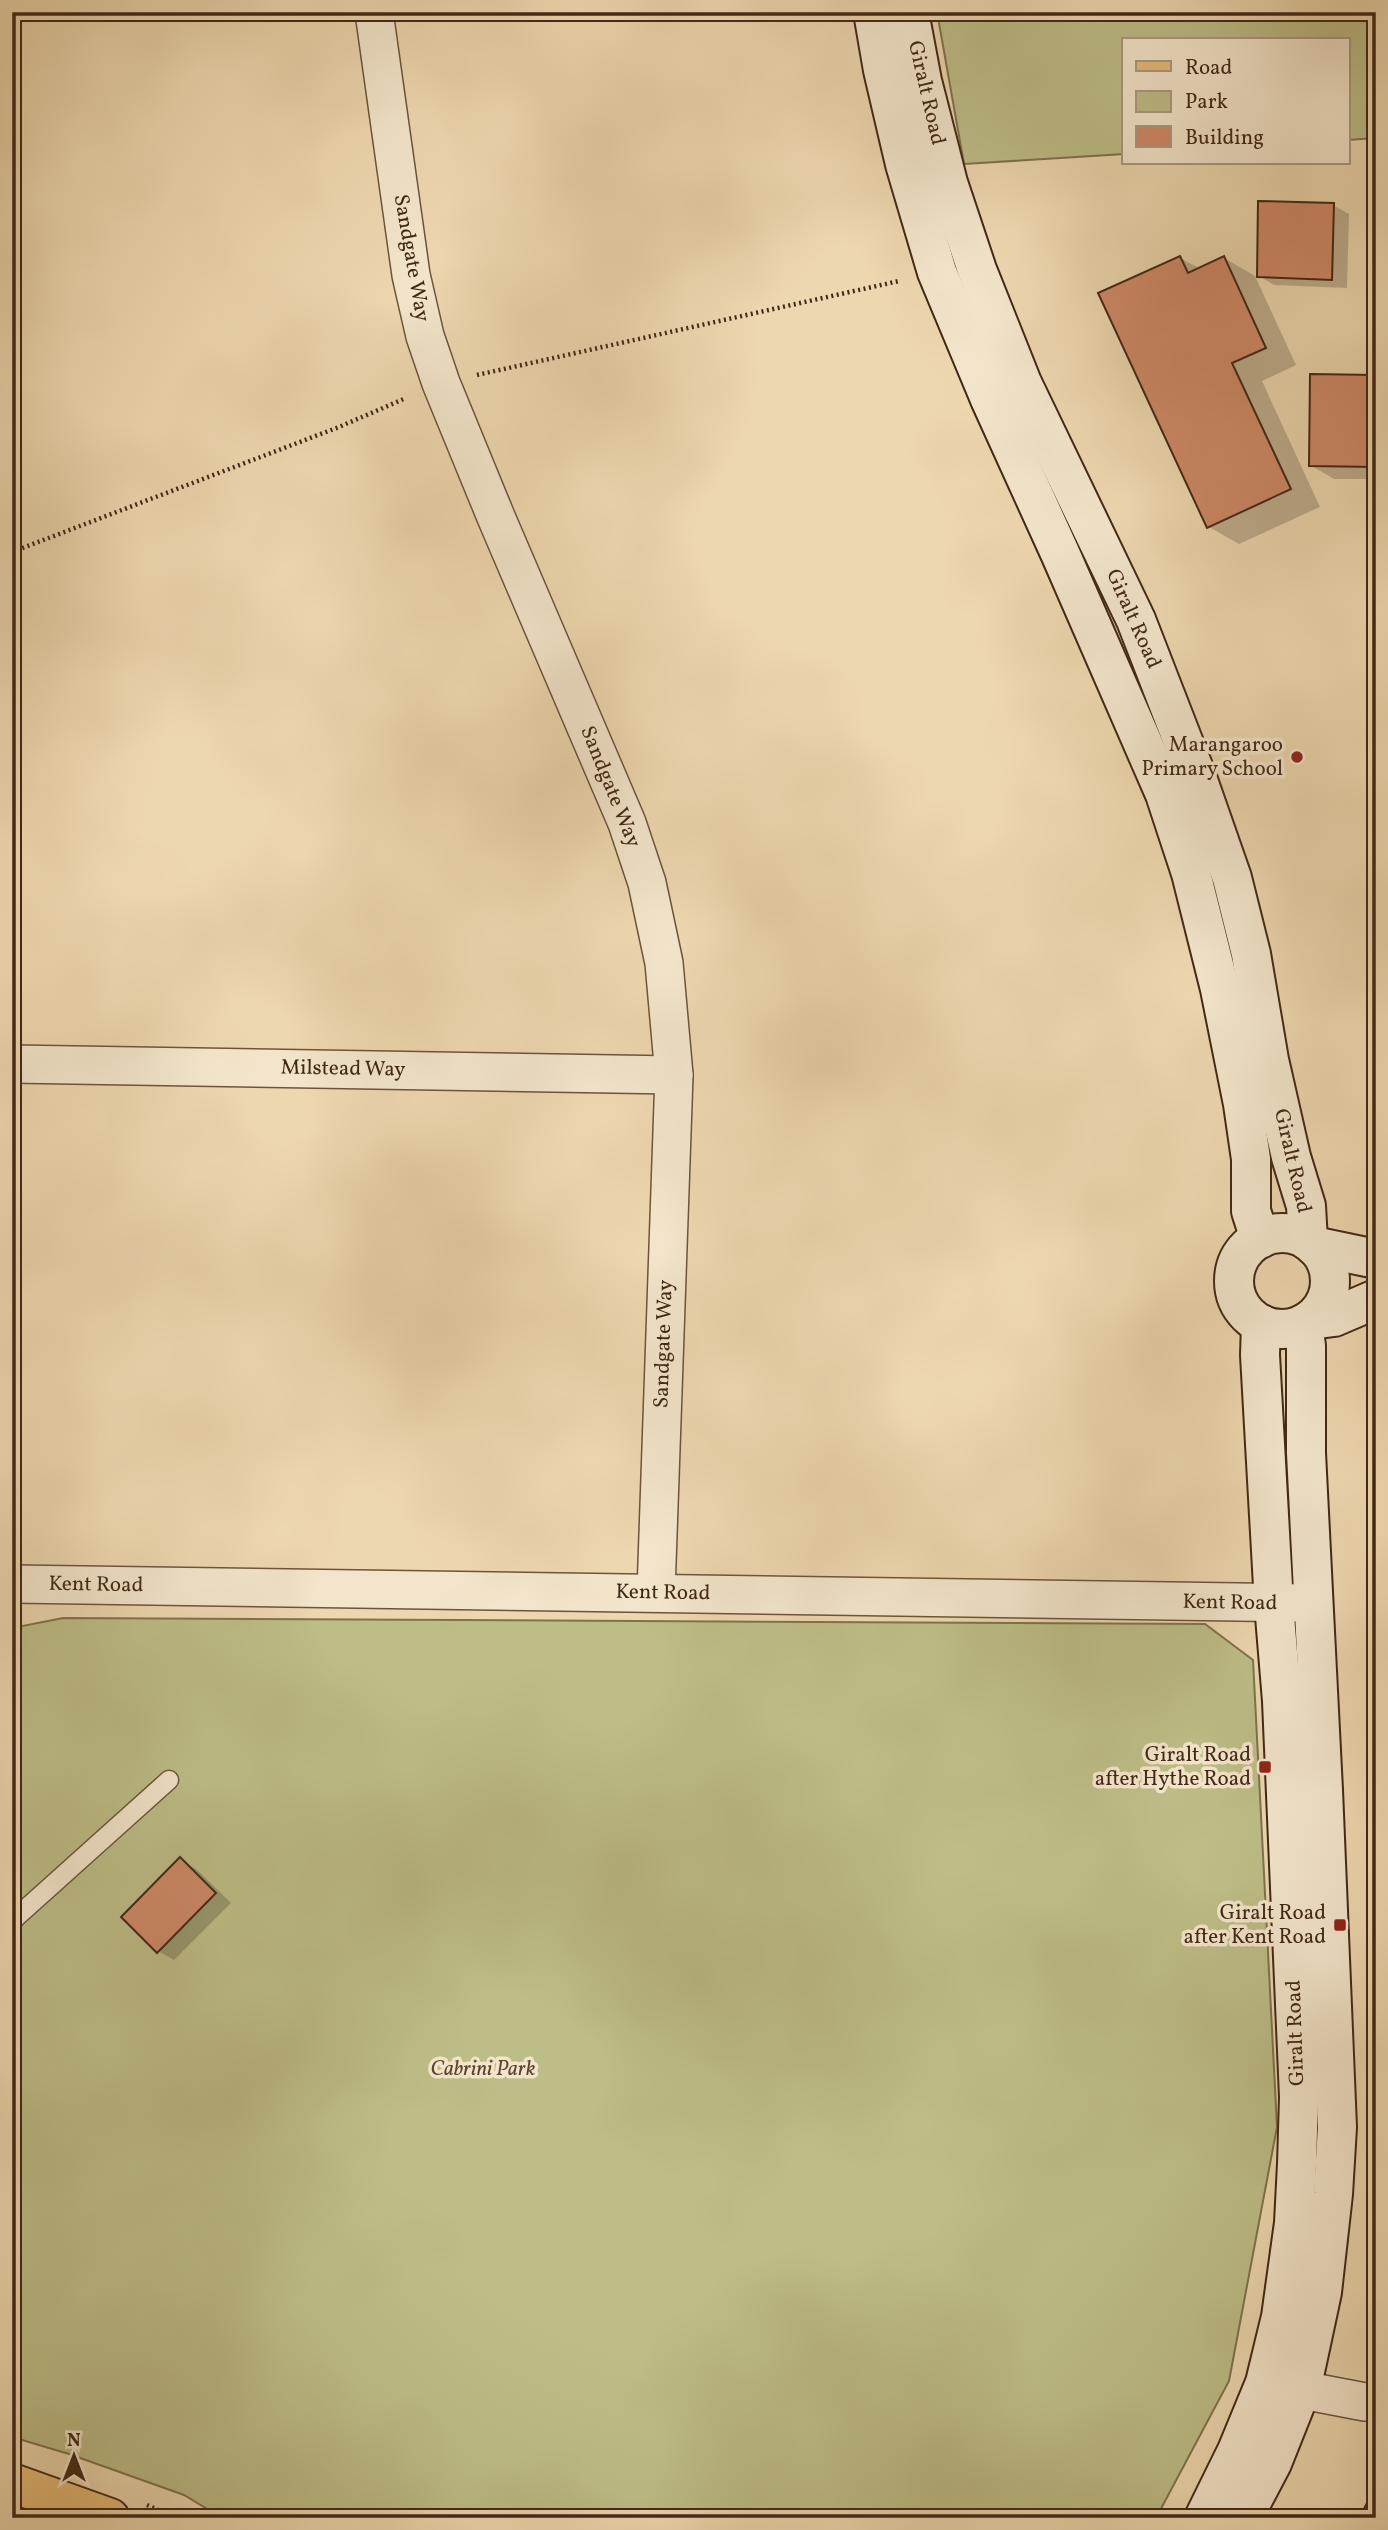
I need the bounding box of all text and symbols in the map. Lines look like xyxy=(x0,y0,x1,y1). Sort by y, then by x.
street label: Giralt Road xyxy=(900,38,952,148)
legend xyxy=(1122,38,1350,164)
text: Road xyxy=(1185,54,1232,83)
text: Park xyxy=(1185,88,1228,117)
text: Building xyxy=(1185,124,1264,153)
street label: Sandgate Way xyxy=(386,192,437,325)
street label: Giralt Road xyxy=(1098,565,1168,673)
street label: Sandgate Way xyxy=(572,722,648,853)
place label: Marangaroo Primary School xyxy=(1142,731,1283,784)
marker: Marangaroo Primary School xyxy=(1289,749,1305,765)
street label: Milstead Way xyxy=(280,1053,406,1085)
street label: Giralt Road xyxy=(1266,1106,1318,1216)
street label: Sandgate Way xyxy=(647,1279,681,1409)
street label: Kent Road xyxy=(48,1570,144,1600)
street label: Kent Road xyxy=(615,1578,711,1608)
street label: Kent Road xyxy=(1182,1588,1278,1618)
place label: Giralt Road after Hythe Road xyxy=(1095,1741,1251,1794)
marker: Giralt Road after Hythe Road xyxy=(1257,1759,1273,1775)
place label: Giralt Road after Kent Road xyxy=(1183,1899,1326,1952)
marker: Giralt Road after Kent Road xyxy=(1332,1917,1348,1933)
street label: Giralt Road xyxy=(1280,1979,1312,2087)
park label: Cabrini Park xyxy=(431,2055,536,2084)
north arrow xyxy=(38,2422,108,2492)
text: N xyxy=(67,2428,81,2454)

